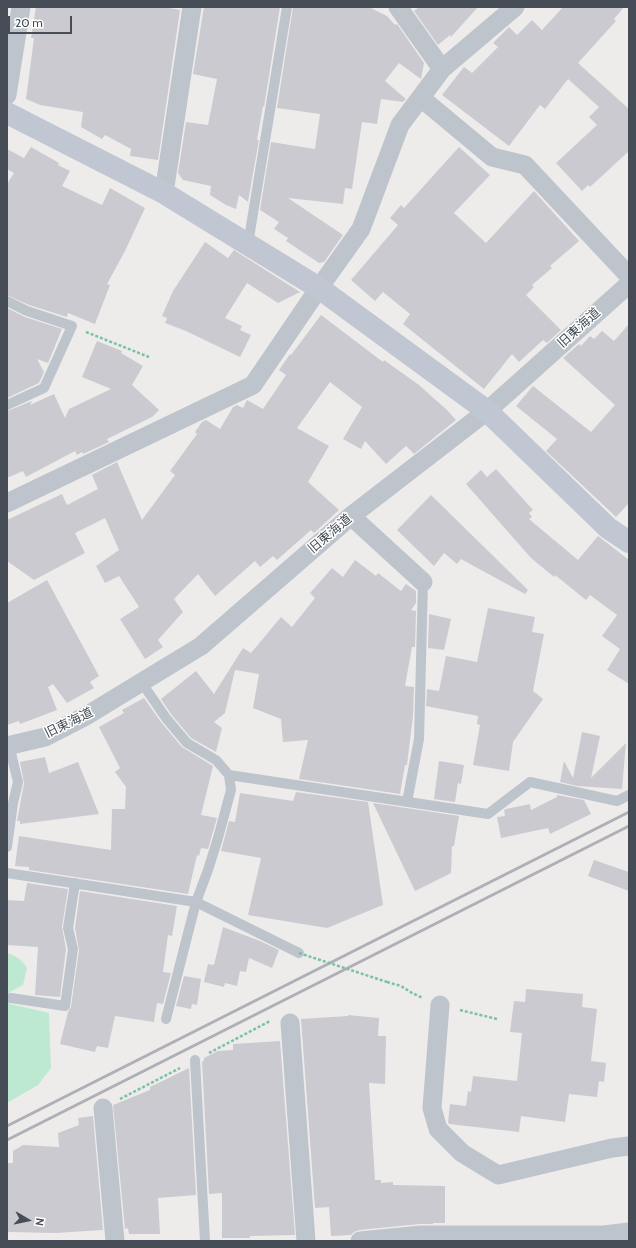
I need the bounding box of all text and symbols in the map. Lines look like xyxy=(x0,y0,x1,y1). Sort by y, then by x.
scale bar xyxy=(10,8,74,34)
text: 20 m xyxy=(15,15,43,30)
street label: 旧東海道 xyxy=(554,305,604,351)
street label: 旧東海道 xyxy=(305,511,355,557)
street label: 旧東海道 xyxy=(42,705,96,741)
north arrow xyxy=(8,1200,48,1240)
text: N xyxy=(32,1217,47,1227)

